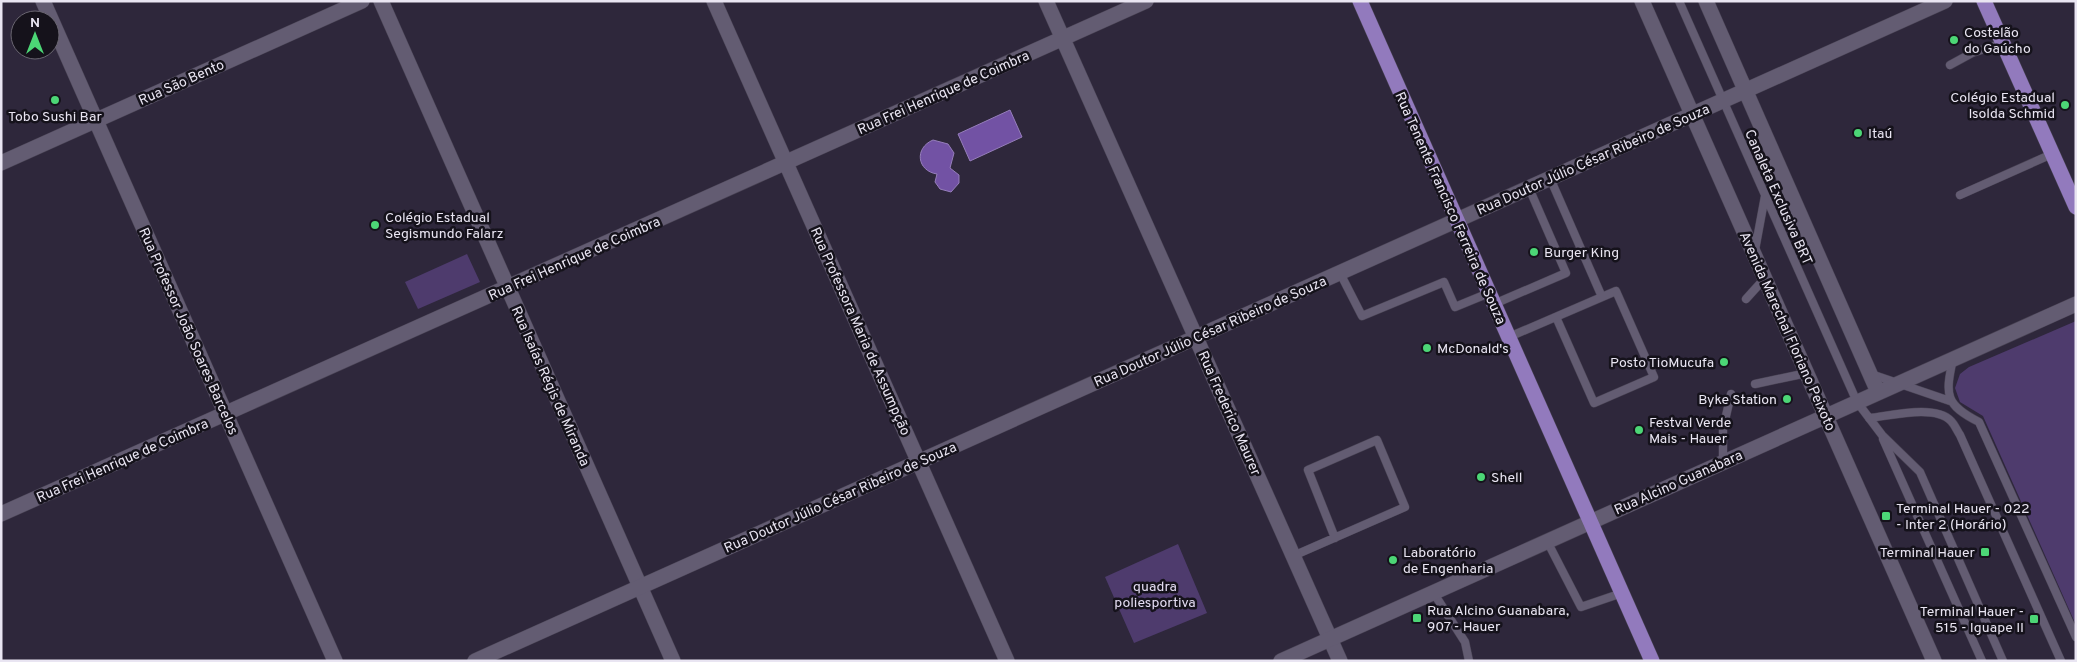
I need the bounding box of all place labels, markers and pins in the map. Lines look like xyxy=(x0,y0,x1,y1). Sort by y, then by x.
place label: Costelão do Gaúcho xyxy=(1964,25,2031,58)
marker: Costelão do Gaúcho xyxy=(1948,34,1960,46)
place label: Colégio Estadual Isolda Schmid xyxy=(1950,90,2055,123)
marker: Tobo Sushi Bar xyxy=(49,94,61,106)
marker: Colégio Estadual Isolda Schmid xyxy=(2059,99,2071,111)
place label: Tobo Sushi Bar xyxy=(8,109,102,126)
place label: Itaú xyxy=(1868,126,1892,143)
marker: Itaú xyxy=(1852,127,1864,139)
place label: Colégio Estadual Segismundo Falarz xyxy=(385,210,504,243)
marker: Colégio Estadual Segismundo Falarz xyxy=(369,219,381,231)
place label: Burger King xyxy=(1544,245,1619,262)
marker: Burger King xyxy=(1528,246,1540,258)
place label: McDonald's xyxy=(1437,341,1509,358)
marker: McDonald's xyxy=(1421,342,1433,354)
place label: Posto TioMucufa xyxy=(1610,355,1714,372)
marker: Posto TioMucufa xyxy=(1718,356,1730,368)
place label: Byke Station xyxy=(1698,392,1777,409)
marker: Byke Station xyxy=(1781,393,1793,405)
place label: Festval Verde Mais - Hauer xyxy=(1649,415,1731,448)
marker: Festval Verde Mais - Hauer xyxy=(1633,424,1645,436)
place label: Shell xyxy=(1491,470,1522,487)
marker: Shell xyxy=(1475,471,1487,483)
place label: Terminal Hauer - 022 - Inter 2 (Horário) xyxy=(1896,501,2030,534)
marker: Terminal Hauer - 022 - Inter 2 (Horário) xyxy=(1880,510,1892,522)
place label: Laboratório de Engenharia xyxy=(1403,545,1493,578)
place label: Terminal Hauer xyxy=(1880,545,1976,562)
marker: Terminal Hauer xyxy=(1979,546,1991,558)
marker: Laboratório de Engenharia xyxy=(1387,554,1399,566)
place label: Rua Alcino Guanabara, 907 - Hauer xyxy=(1427,603,1569,636)
place label: Terminal Hauer - 515 - Iguape II xyxy=(1920,604,2024,637)
marker: Rua Alcino Guanabara, 907 - Hauer xyxy=(1411,612,1423,624)
marker: Terminal Hauer - 515 - Iguape II xyxy=(2028,613,2040,625)

